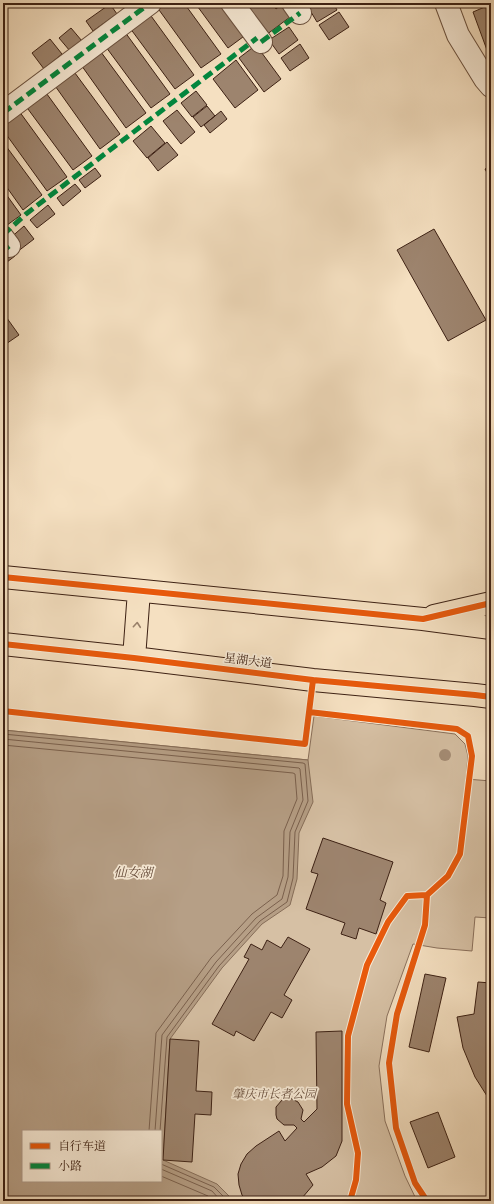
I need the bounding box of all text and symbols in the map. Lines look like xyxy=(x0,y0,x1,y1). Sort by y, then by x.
one-way arrow xyxy=(132,622,141,628)
street label: 星湖大道 xyxy=(223,651,273,671)
water label: 仙女湖 xyxy=(113,865,154,881)
park label: 肇庆市长者公园 xyxy=(232,1087,318,1102)
legend xyxy=(22,1130,162,1182)
text: 自行车道 xyxy=(58,1139,106,1154)
text: 小路 xyxy=(58,1159,82,1174)

